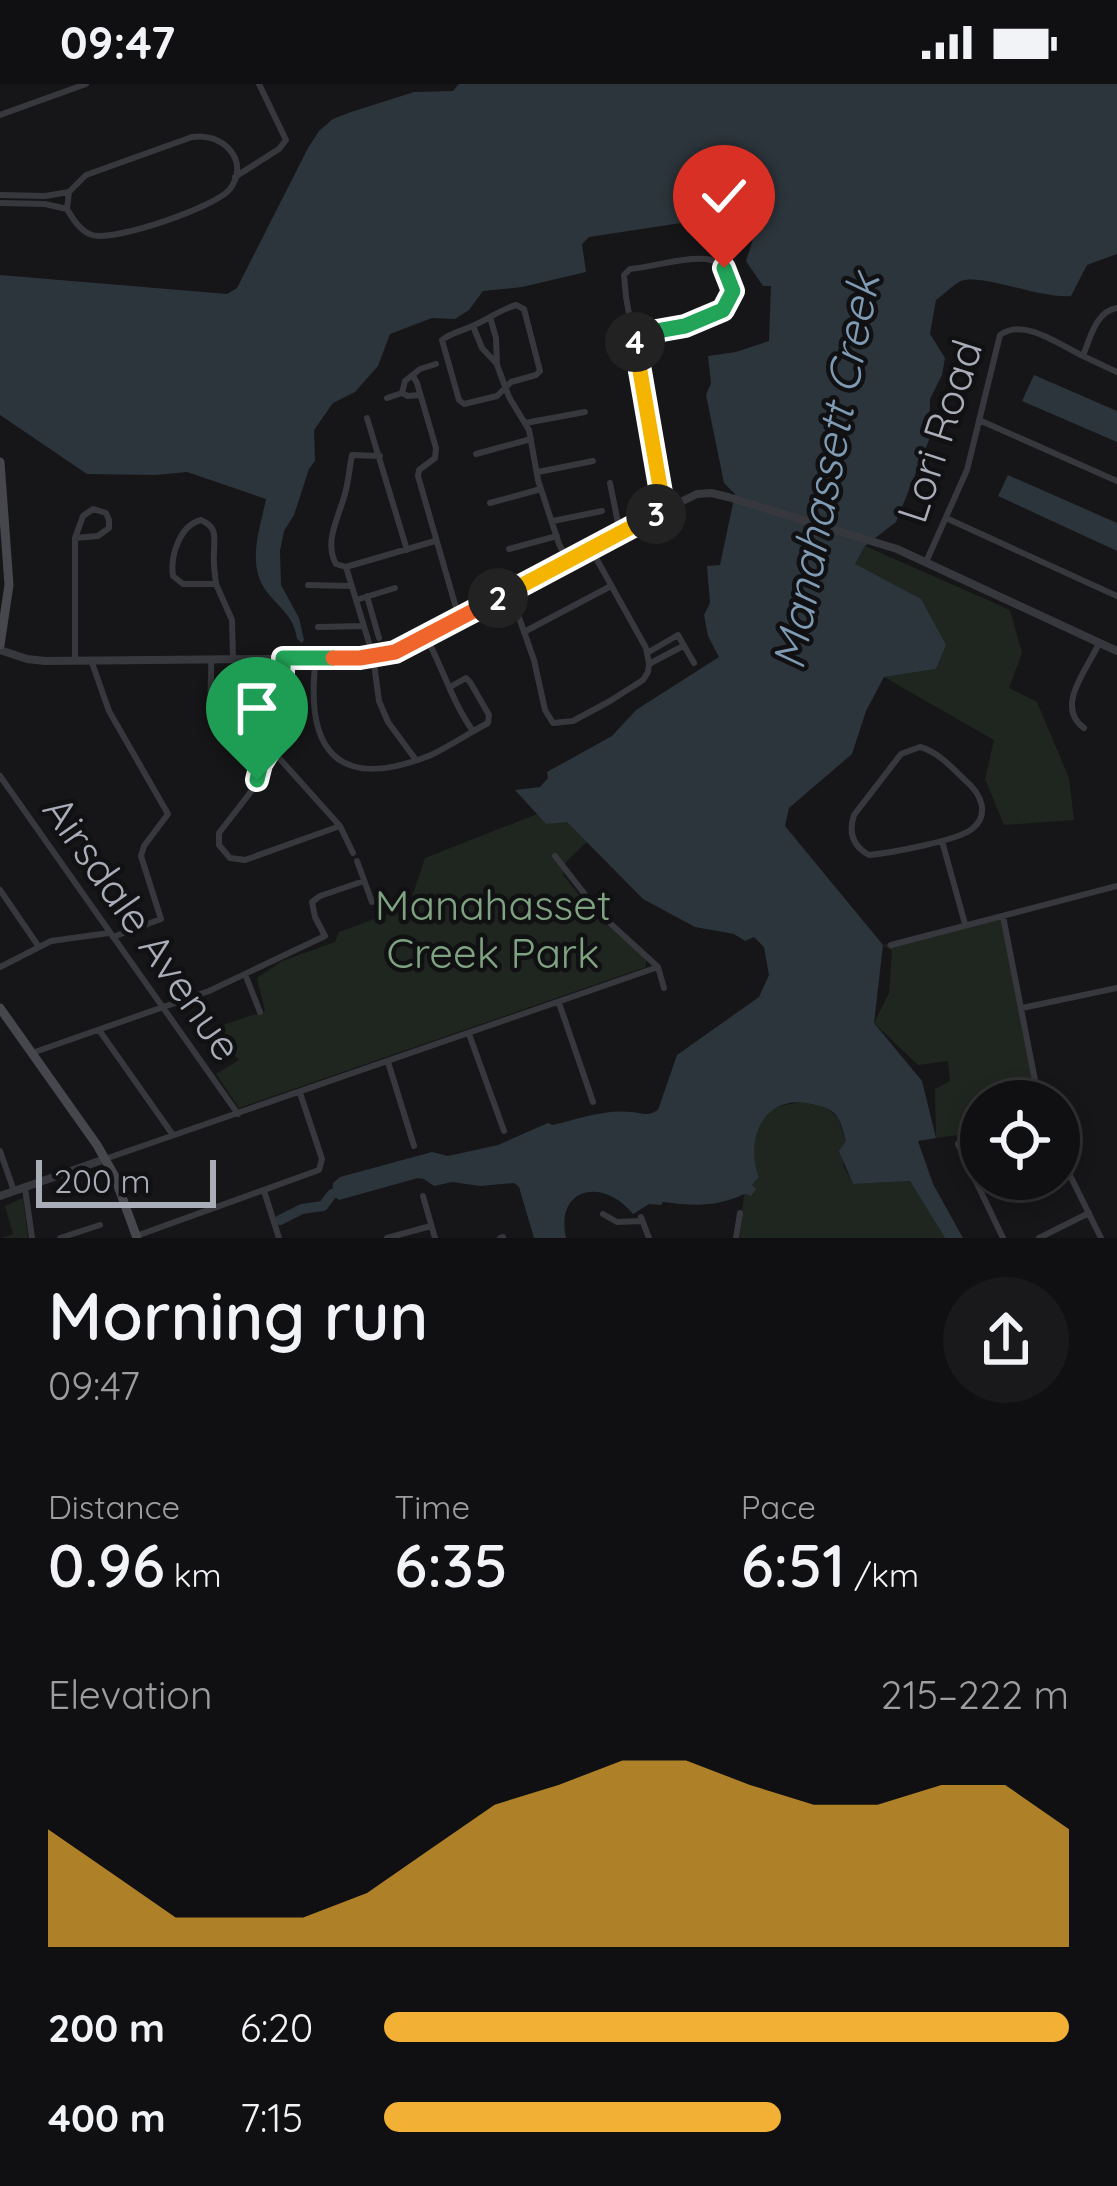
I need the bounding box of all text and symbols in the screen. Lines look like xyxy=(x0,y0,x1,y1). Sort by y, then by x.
text: 09:47 xyxy=(60,14,175,70)
pin xyxy=(673,145,775,268)
icon: check xyxy=(691,163,757,229)
water label: Manahassett Creek xyxy=(759,265,892,673)
pin: 4 xyxy=(605,312,665,372)
text: 4 xyxy=(625,321,645,362)
street label: Lori Road xyxy=(885,333,993,529)
pin: 3 xyxy=(626,484,686,544)
text: 3 xyxy=(647,493,665,534)
pin: 2 xyxy=(468,568,528,628)
text: 2 xyxy=(489,577,507,618)
pin xyxy=(206,657,308,780)
icon: arrive xyxy=(224,675,290,741)
street label: Airsdale Avenue xyxy=(32,785,254,1071)
park label: Manahasset Creek Park xyxy=(375,878,611,979)
map controls xyxy=(960,1080,1080,1200)
button: locate xyxy=(960,1080,1080,1200)
scale bar xyxy=(36,1154,216,1207)
text: 200 m xyxy=(54,1160,151,1201)
text: Morning run xyxy=(48,1274,429,1357)
button: share xyxy=(943,1277,1069,1403)
text: 09:47 xyxy=(48,1361,140,1410)
text: Distance xyxy=(48,1486,180,1527)
text: Time xyxy=(394,1486,470,1527)
text: Pace xyxy=(741,1486,816,1527)
text: 0.96 xyxy=(48,1527,165,1602)
text: 6:35 xyxy=(394,1527,508,1602)
text: 6:51 xyxy=(741,1527,845,1602)
text: km xyxy=(165,1554,222,1595)
text: /km xyxy=(845,1554,919,1595)
text: Elevation xyxy=(48,1670,212,1719)
text: 215–222 m xyxy=(881,1670,1069,1719)
text: 200 m xyxy=(48,2003,165,2052)
text: 6:20 xyxy=(240,2003,313,2052)
text: 400 m xyxy=(48,2093,166,2142)
text: 7:15 xyxy=(240,2093,303,2142)

